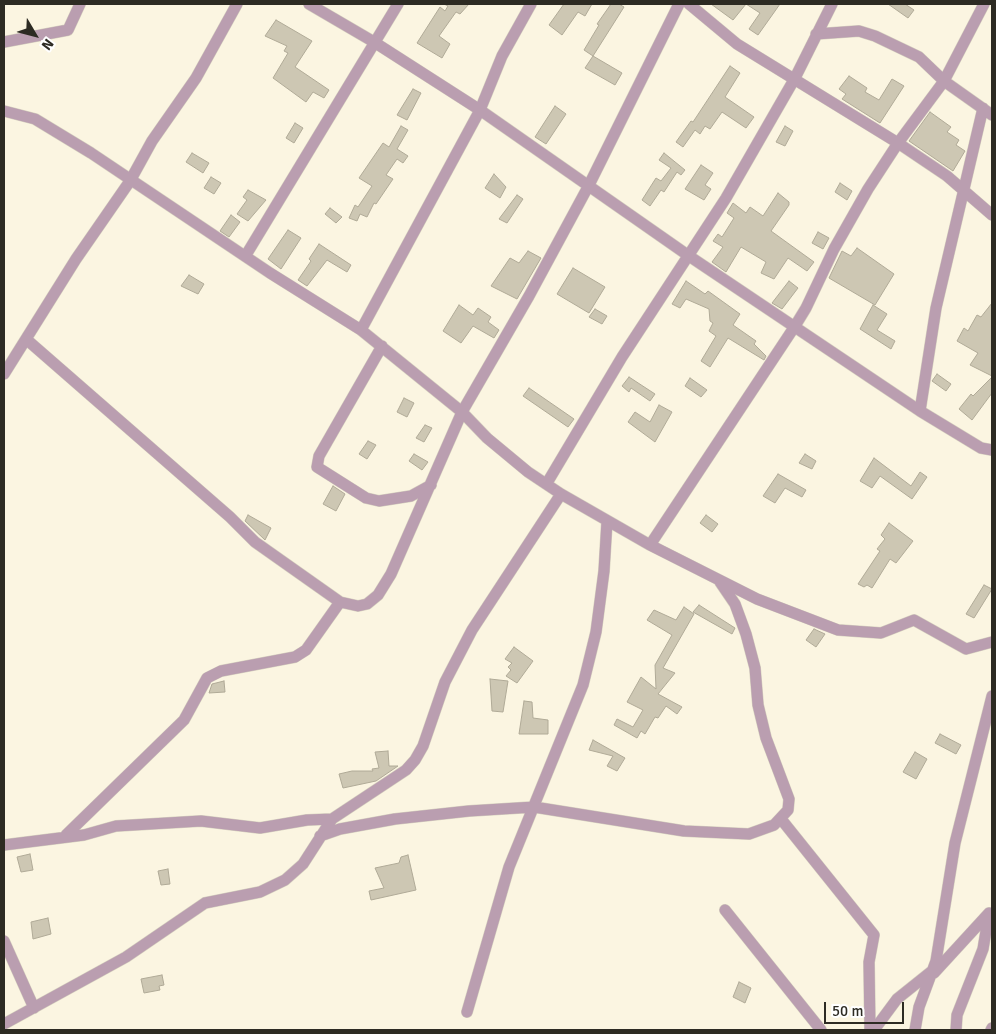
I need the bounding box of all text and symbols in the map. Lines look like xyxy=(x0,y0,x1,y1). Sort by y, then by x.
north arrow xyxy=(10,10,60,60)
text: N xyxy=(38,35,57,53)
scale bar xyxy=(826,992,906,1024)
text: 50 m xyxy=(832,1002,863,1020)

